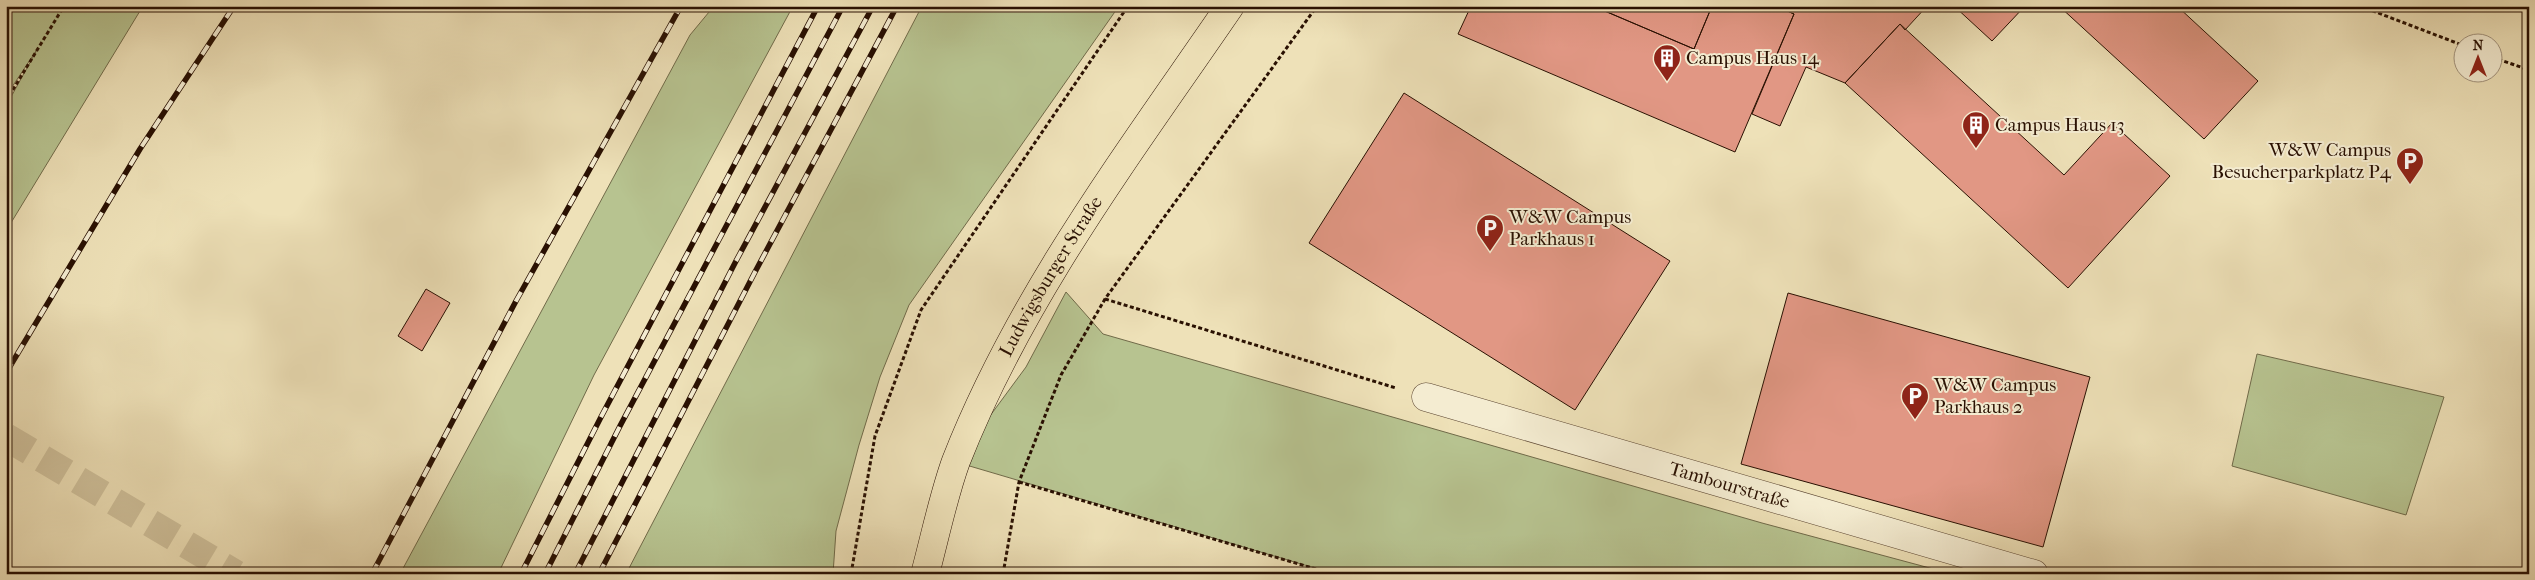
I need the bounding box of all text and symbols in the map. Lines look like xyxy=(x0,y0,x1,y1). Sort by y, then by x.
north arrow xyxy=(2452,32,2502,82)
text: N xyxy=(2473,37,2484,54)
building icon: Campus Haus 14 xyxy=(1652,43,1682,82)
place label: Campus Haus 14 xyxy=(1686,47,1820,69)
building icon: Campus Haus 13 xyxy=(1961,110,1991,149)
place label: Campus Haus 13 xyxy=(1995,114,2125,136)
place label: W&W Campus Besucherparkplatz P4 xyxy=(2212,139,2392,183)
parking icon: W&W Campus Besucherparkplatz P4 xyxy=(2395,146,2425,185)
street label: Ludwigsburger Straße xyxy=(995,192,1107,360)
place label: W&W Campus Parkhaus 1 xyxy=(1508,206,1631,250)
parking icon: W&W Campus Parkhaus 1 xyxy=(1475,213,1505,252)
place label: W&W Campus Parkhaus 2 xyxy=(1933,374,2056,418)
parking icon: W&W Campus Parkhaus 2 xyxy=(1900,381,1930,420)
street label: Tambourstraße xyxy=(1667,457,1792,513)

